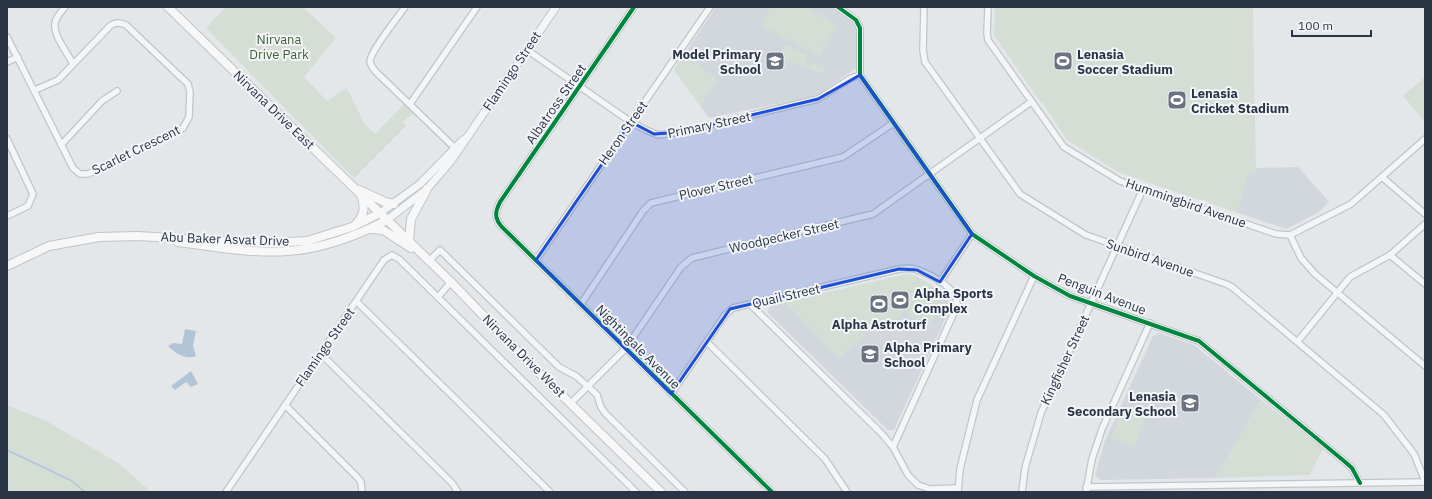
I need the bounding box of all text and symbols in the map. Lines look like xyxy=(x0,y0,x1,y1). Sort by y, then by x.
scale bar xyxy=(1292,12,1371,38)
text: 100 m xyxy=(1298,18,1333,33)
street label: Flamingo Street xyxy=(479,28,545,114)
park label: Nirvana Drive Park xyxy=(249,31,309,63)
place label: Model Primary School xyxy=(672,46,761,78)
place label: Lenasia Soccer Stadium xyxy=(1077,46,1173,78)
school or university icon: Model Primary School xyxy=(764,50,786,72)
sports icon: Lenasia Soccer Stadium xyxy=(1052,50,1074,72)
street label: Albatross Street xyxy=(522,61,590,147)
street label: Nirvana Drive East xyxy=(230,67,318,153)
place label: Lenasia Cricket Stadium xyxy=(1191,85,1289,117)
sports icon: Lenasia Cricket Stadium xyxy=(1166,89,1188,111)
street label: Heron Street xyxy=(595,98,651,168)
street label: Primary Street xyxy=(666,108,752,142)
street label: Scarlet Crescent xyxy=(89,121,183,179)
street label: Plover Street xyxy=(677,170,755,204)
street label: Hummingbird Avenue xyxy=(1124,174,1248,232)
street label: Woodpecker Street xyxy=(728,215,840,257)
street label: Abu Baker Asvat Drive xyxy=(160,228,290,250)
street label: Sunbird Avenue xyxy=(1104,235,1196,281)
street label: Penguin Avenue xyxy=(1055,269,1149,319)
street label: Quail Street xyxy=(750,280,822,312)
place label: Alpha Sports Complex xyxy=(914,285,994,317)
sports icon: Alpha Sports Complex xyxy=(889,289,911,311)
sports icon: Alpha Astroturf xyxy=(868,293,890,315)
street label: Nightingale Avenue xyxy=(592,301,684,393)
street label: Flamingo Street xyxy=(292,304,358,390)
street label: Nirvana Drive West xyxy=(479,311,569,401)
street label: Kingfisher Street xyxy=(1037,312,1093,408)
place label: Alpha Astroturf xyxy=(832,316,927,333)
place label: Alpha Primary School xyxy=(884,339,972,371)
school or university icon: Alpha Primary School xyxy=(859,343,881,365)
place label: Lenasia Secondary School xyxy=(1067,388,1176,420)
school or university icon: Lenasia Secondary School xyxy=(1179,392,1201,414)

